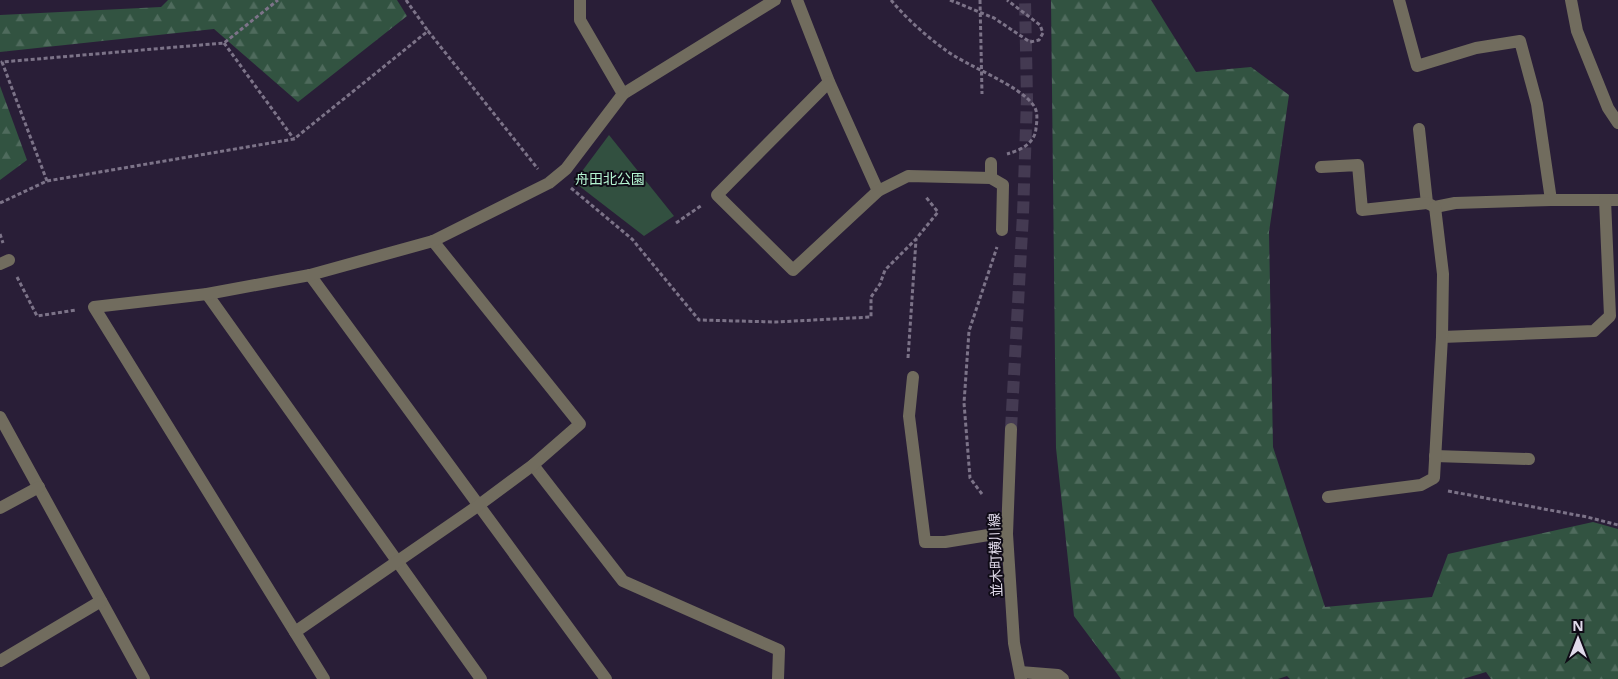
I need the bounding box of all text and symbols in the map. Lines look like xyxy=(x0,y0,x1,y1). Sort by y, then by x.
park label: 舟田北公園 xyxy=(575,169,645,188)
street label: 並木町横川線 xyxy=(984,513,1006,597)
north arrow xyxy=(1553,614,1603,664)
text: N xyxy=(1572,616,1584,635)

